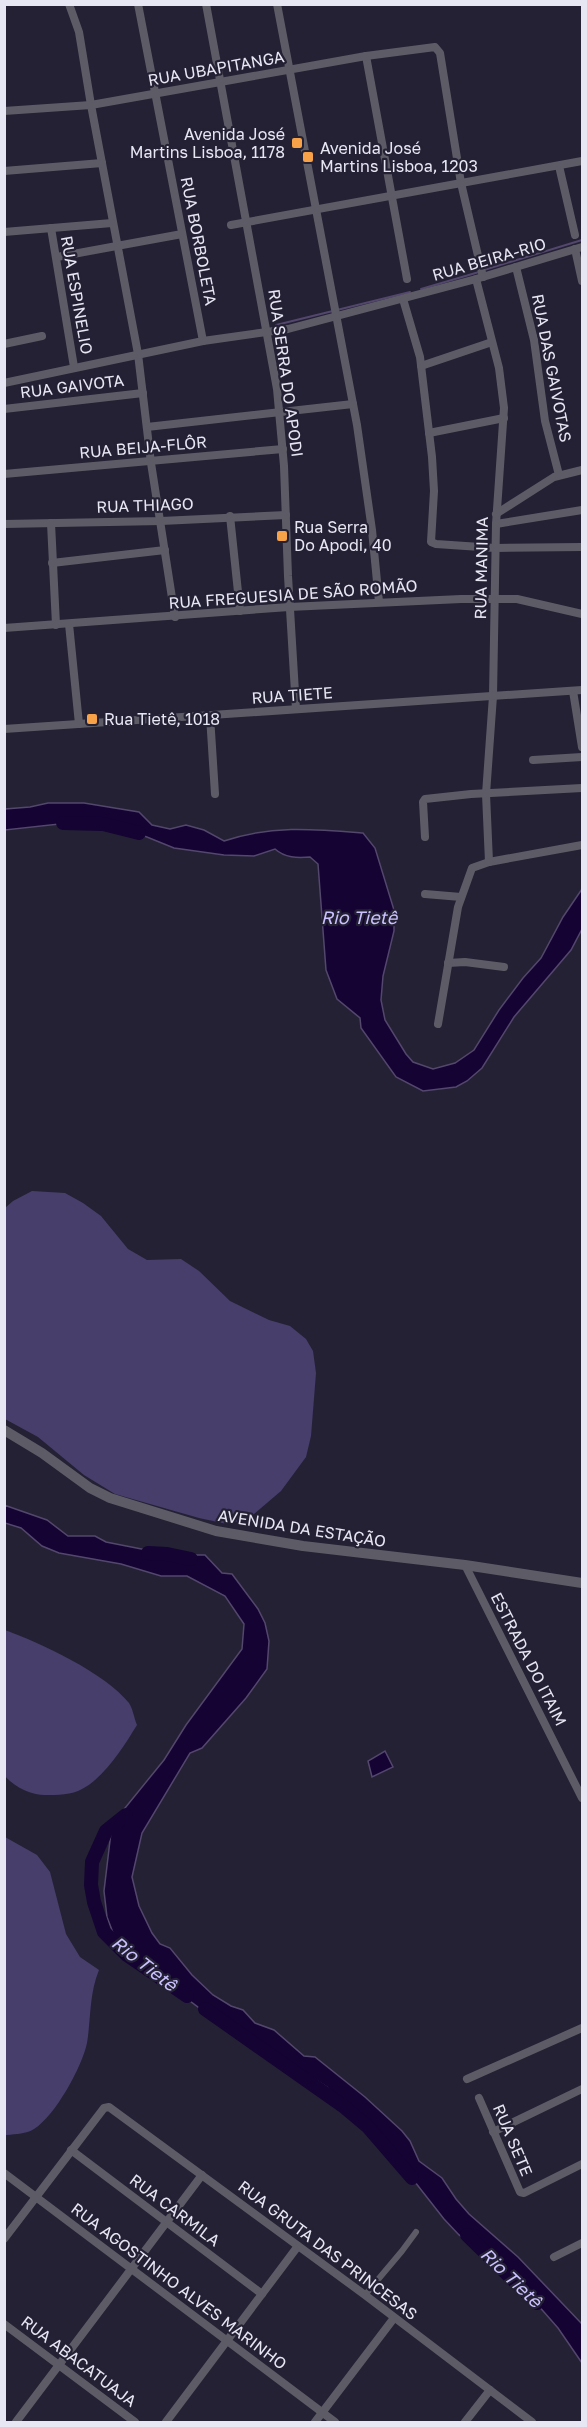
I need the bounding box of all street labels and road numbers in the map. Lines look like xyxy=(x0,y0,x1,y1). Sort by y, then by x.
street label: RUA UBAPITANGA xyxy=(146,46,286,90)
street label: RUA BORBOLETA xyxy=(177,175,221,307)
street label: RUA BEIRA-RIO xyxy=(430,233,548,285)
street label: RUA ESPINELIO xyxy=(57,234,97,356)
street label: RUA SERRA DO APODI xyxy=(264,288,308,458)
street label: RUA DAS GAIVOTAS xyxy=(528,292,576,444)
street label: RUA GAIVOTA xyxy=(19,370,125,402)
street label: RUA BEIJA-FLÔR xyxy=(78,431,208,463)
street label: RUA THIAGO xyxy=(96,493,194,517)
street label: RUA MANIMA xyxy=(470,516,492,620)
street label: RUA FREGUESIA DE SÃO ROMÃO xyxy=(168,575,418,613)
street label: RUA TIETE xyxy=(251,682,333,708)
street label: AVENIDA DA ESTAÇÃO xyxy=(217,1505,387,1551)
street label: ESTRADA DO ITAIM xyxy=(487,1589,571,1729)
street label: RUA SETE xyxy=(489,2101,537,2179)
street label: RUA CARMILA xyxy=(126,2170,224,2251)
street label: RUA GRUTA DAS PRINCESAS xyxy=(234,2176,422,2324)
street label: RUA AGOSTINHO ALVES MARINHO xyxy=(67,2198,291,2374)
street label: RUA ABACATUAJA xyxy=(17,2311,141,2411)

